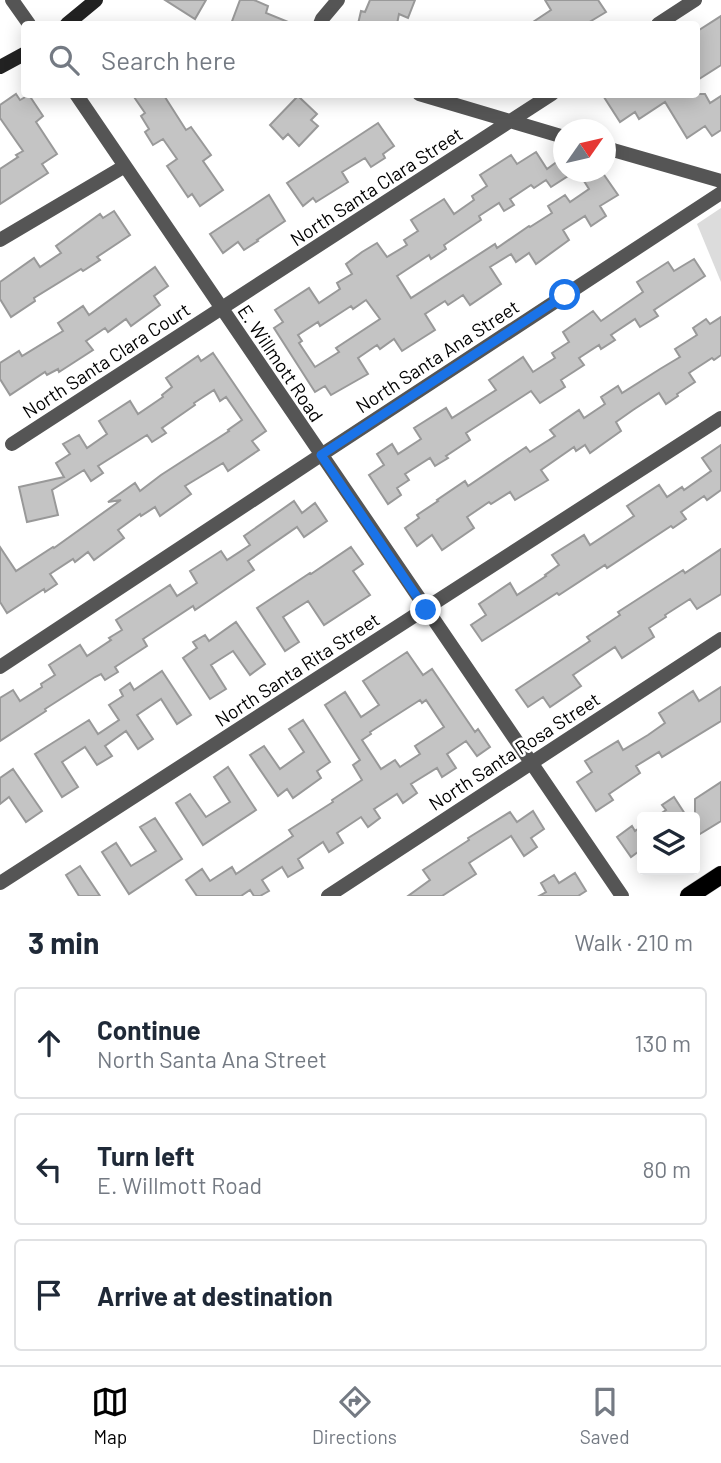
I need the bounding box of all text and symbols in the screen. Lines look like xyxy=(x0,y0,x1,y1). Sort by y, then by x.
search box xyxy=(21,21,700,98)
icon: search xyxy=(45,41,83,79)
text: Search here xyxy=(101,44,236,75)
north arrow xyxy=(553,119,616,182)
street label: North Santa Clara Street xyxy=(286,122,466,250)
route start xyxy=(549,279,580,310)
street label: North Santa Ana Street xyxy=(351,295,523,417)
street label: North Santa Clara Court xyxy=(18,297,194,423)
street label: E. Willmott Road xyxy=(233,300,329,426)
route end xyxy=(410,594,441,625)
street label: North Santa Rita Street xyxy=(210,607,384,731)
street label: North Santa Rosa Street xyxy=(424,687,604,815)
map controls xyxy=(637,812,700,875)
button: layers xyxy=(637,812,700,875)
text: 3 min xyxy=(28,924,99,960)
text: Walk · 210 m xyxy=(575,928,693,956)
text: Continue xyxy=(97,1014,201,1045)
icon: ahead xyxy=(30,1024,68,1062)
text: 130 m xyxy=(634,1029,691,1057)
text: North Santa Ana Street xyxy=(97,1045,327,1073)
text: Turn left xyxy=(97,1140,195,1171)
icon: left xyxy=(30,1150,68,1188)
text: 80 m xyxy=(642,1155,691,1183)
text: E. Willmott Road xyxy=(97,1171,262,1199)
icon: arrive xyxy=(30,1276,68,1314)
text: Arrive at destination xyxy=(97,1280,333,1311)
tab: Map xyxy=(91,1383,129,1448)
tab: Directions xyxy=(312,1383,397,1448)
tab: Saved xyxy=(580,1383,630,1448)

